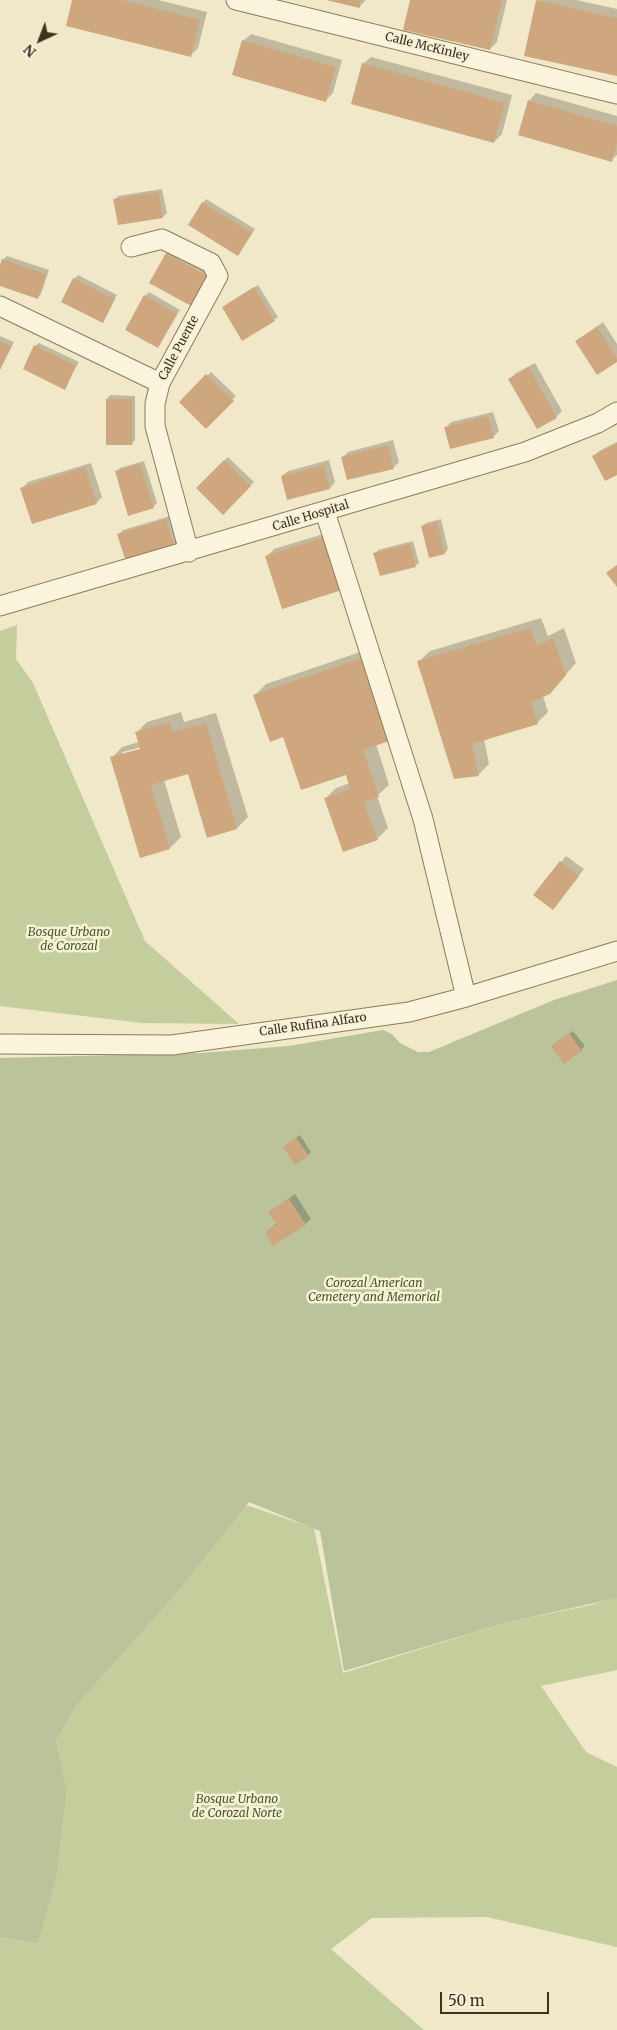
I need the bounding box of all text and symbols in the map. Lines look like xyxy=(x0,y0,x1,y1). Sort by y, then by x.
north arrow xyxy=(15,15,65,65)
street label: Calle McKinley xyxy=(384,30,470,64)
text: N xyxy=(20,41,40,61)
street label: Calle Puente xyxy=(156,313,202,383)
street label: Calle Hospital xyxy=(271,498,351,534)
park label: Bosque Urbano de Corozal xyxy=(28,926,110,954)
street label: Calle Rufina Alfaro xyxy=(259,1010,367,1040)
park label: Corozal American Cemetery and Memorial xyxy=(308,1277,440,1305)
park label: Bosque Urbano de Corozal Norte xyxy=(192,1793,282,1821)
scale bar xyxy=(442,1982,551,2014)
text: 50 m xyxy=(448,1991,485,2010)

